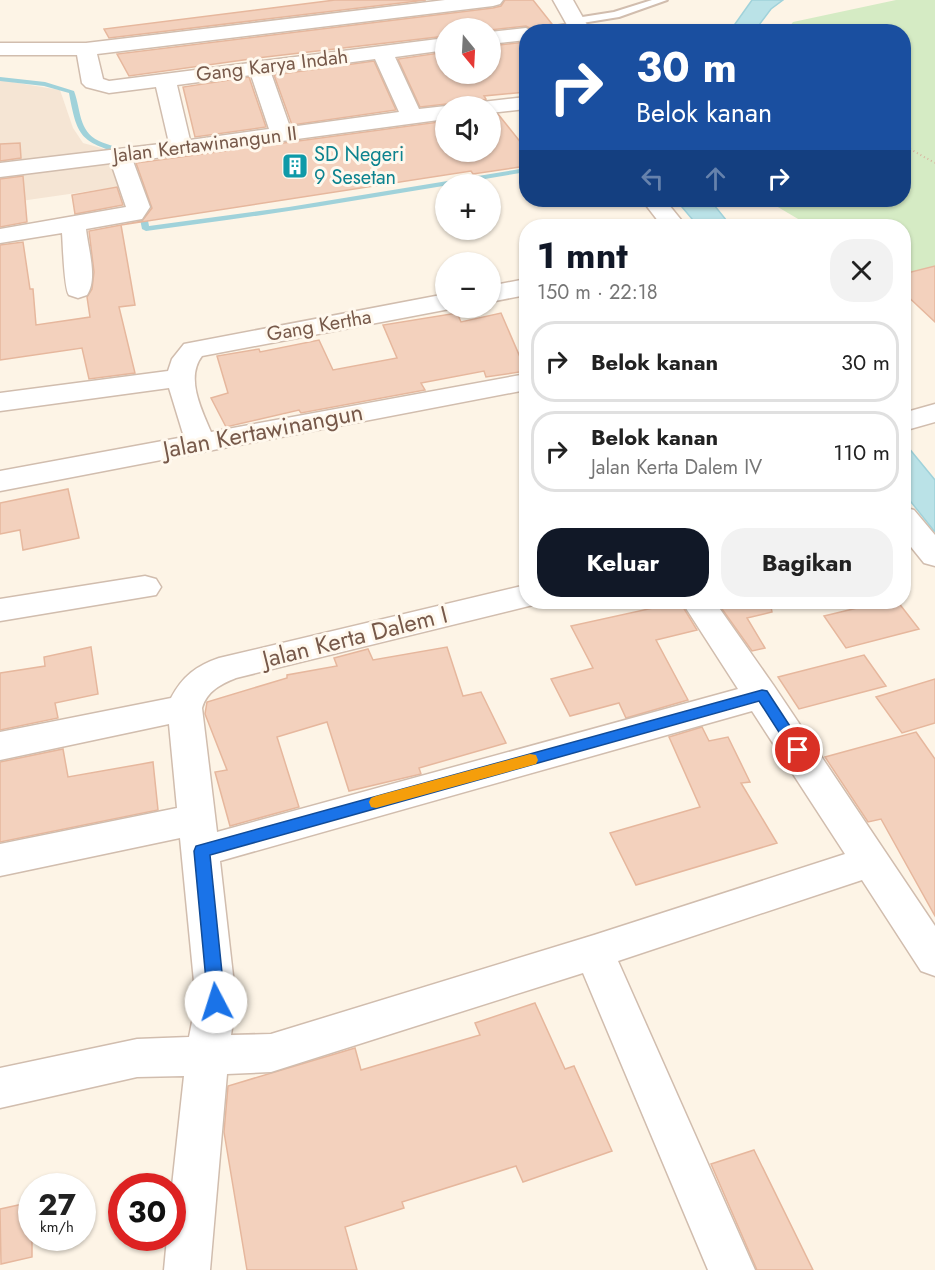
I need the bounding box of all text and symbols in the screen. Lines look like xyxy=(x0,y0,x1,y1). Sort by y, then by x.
north arrow xyxy=(435,18,501,84)
map controls xyxy=(435,18,501,318)
text: 30 m xyxy=(636,37,737,98)
street label: Gang Karya Indah xyxy=(194,42,350,89)
icon: right xyxy=(537,48,615,126)
text: Belok kanan xyxy=(636,93,772,132)
button: sound xyxy=(435,96,501,162)
street label: Jalan Kertawinangun II xyxy=(109,119,299,171)
place label: SD Negeri 9 Sesetan xyxy=(314,140,404,192)
building icon: SD Negeri 9 Sesetan xyxy=(280,151,310,181)
icon: left xyxy=(636,162,669,195)
icon: ahead xyxy=(699,162,732,195)
icon: right xyxy=(762,162,795,195)
button: + xyxy=(435,174,501,240)
text: 1 mnt xyxy=(537,229,628,281)
button: close xyxy=(830,239,893,302)
button: − xyxy=(435,252,501,318)
text: 150 m · 22:18 xyxy=(537,278,658,307)
street label: Gang Kertha xyxy=(264,302,374,349)
icon: right xyxy=(540,345,573,378)
text: Belok kanan xyxy=(591,346,718,378)
text: 30 m xyxy=(841,346,890,378)
street label: Jalan Kertawinangun xyxy=(157,394,366,468)
text: Belok kanan xyxy=(591,421,718,453)
icon: right xyxy=(540,435,573,468)
text: 110 m xyxy=(833,436,890,468)
text: Jalan Kerta Dalem IV xyxy=(591,453,762,482)
button: Keluar xyxy=(537,528,709,597)
button: Bagikan xyxy=(721,528,893,597)
street label: Jalan Kerta Dalem I xyxy=(256,597,451,677)
pin xyxy=(772,724,823,775)
icon: arrive xyxy=(781,733,814,766)
position arrow xyxy=(184,970,248,1034)
speed limit sign: 30 xyxy=(108,1173,186,1251)
text: 27 xyxy=(38,1183,76,1226)
text: km/h xyxy=(40,1216,74,1238)

